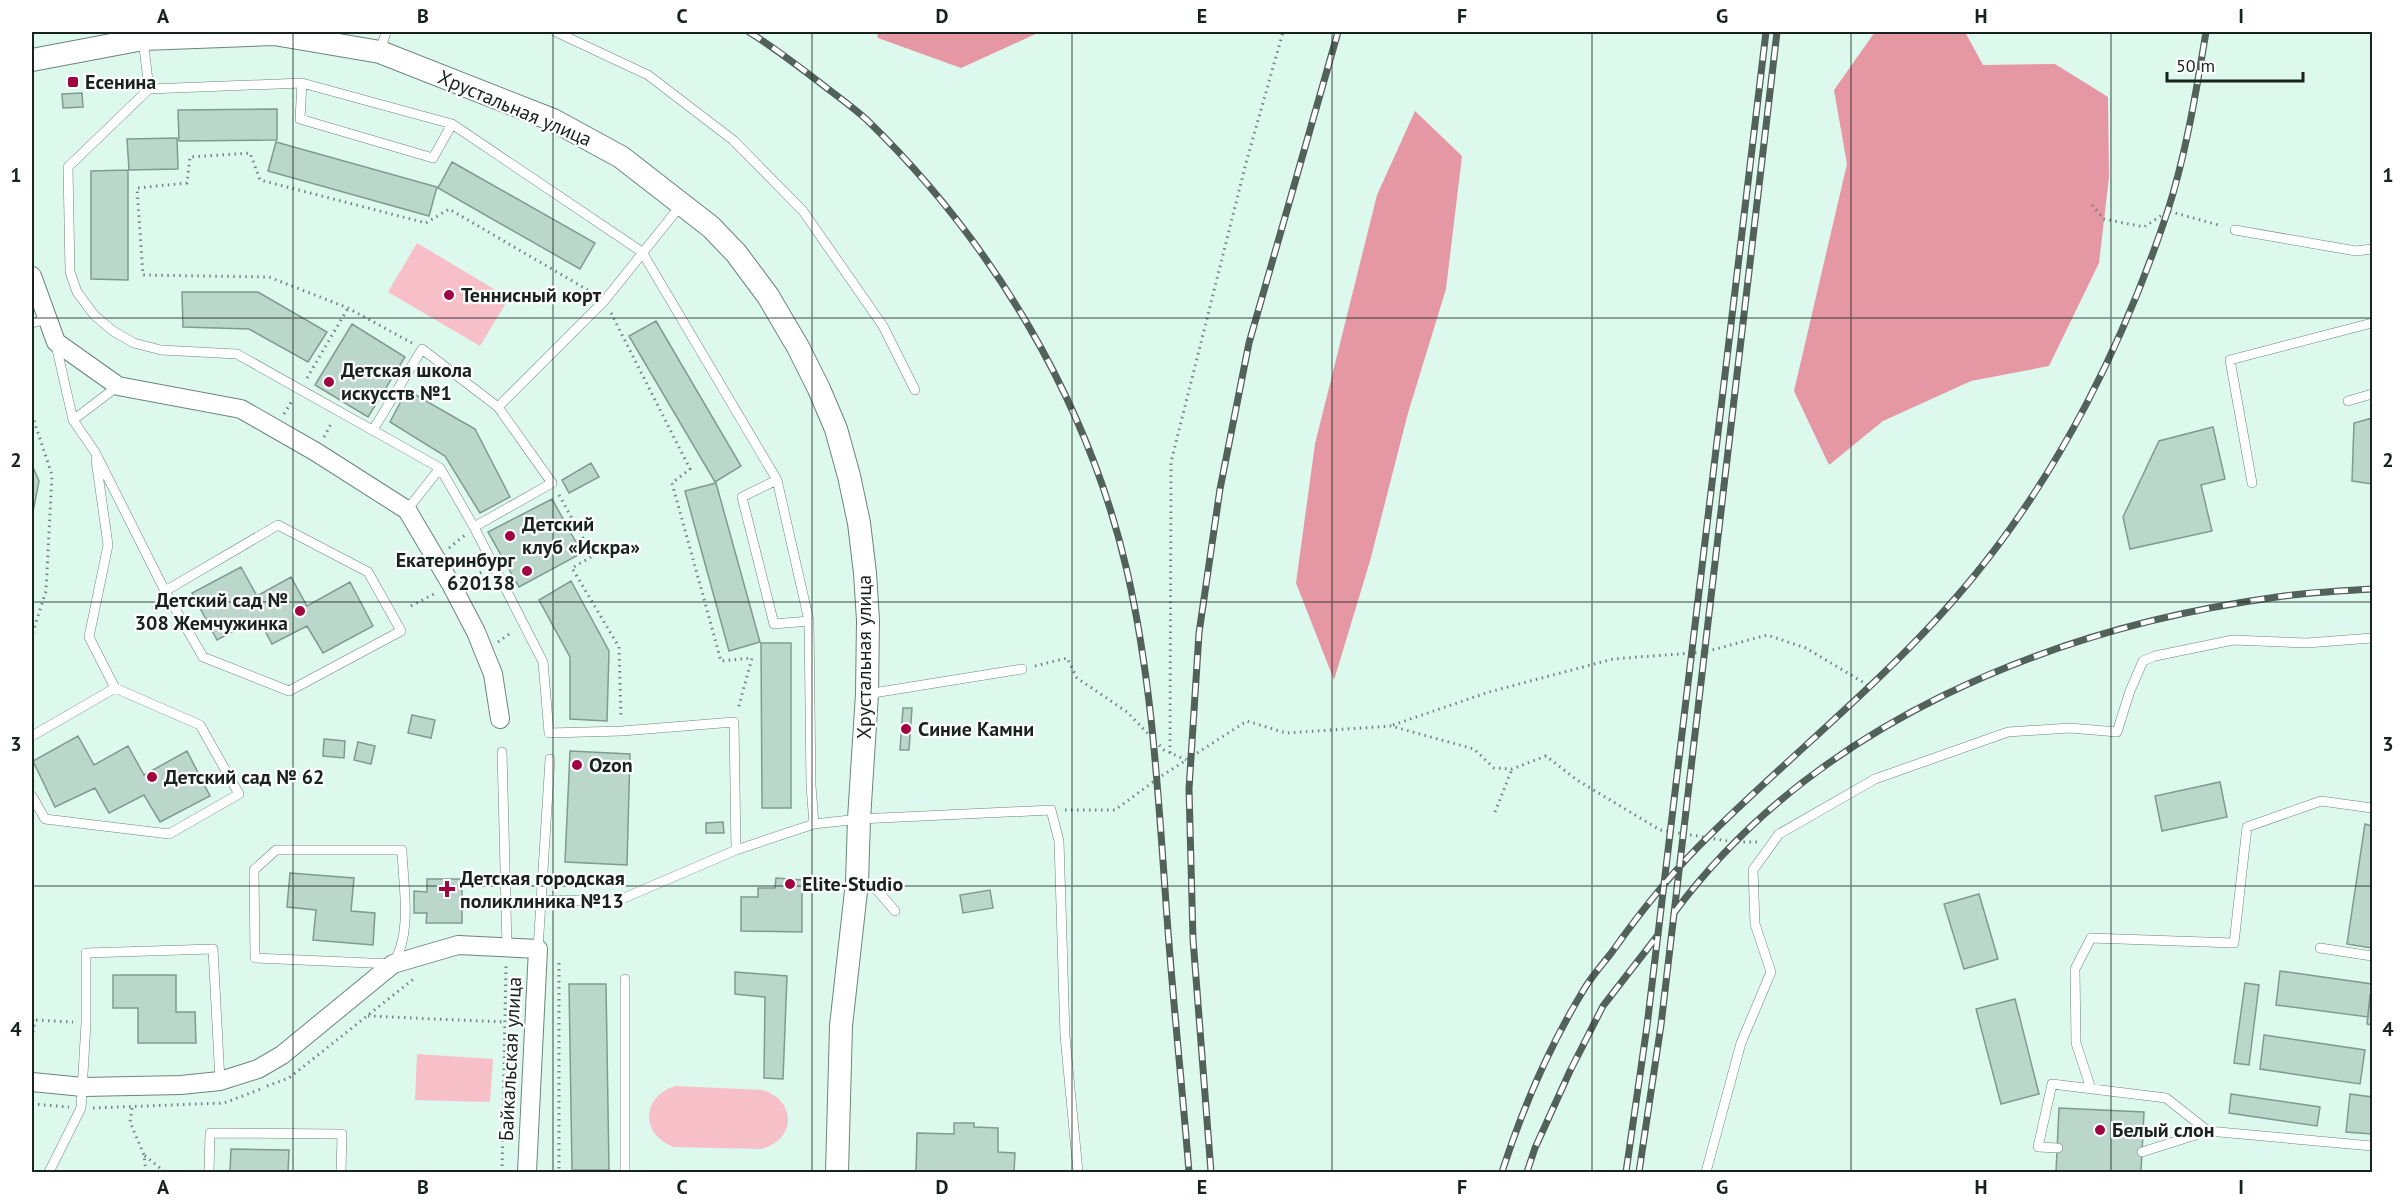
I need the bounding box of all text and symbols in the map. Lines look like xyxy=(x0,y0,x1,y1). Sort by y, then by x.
text: A xyxy=(157,3,170,29)
text: B xyxy=(417,3,429,29)
text: C xyxy=(676,3,688,29)
text: D xyxy=(936,3,949,29)
text: E xyxy=(1197,3,1207,29)
text: F xyxy=(1457,3,1467,29)
text: G xyxy=(1716,3,1728,29)
text: H xyxy=(1974,3,1988,29)
text: I xyxy=(2238,3,2244,29)
scale bar xyxy=(2167,45,2304,83)
text: 50 m xyxy=(2176,54,2215,77)
street label: Хрустальная улица xyxy=(434,64,596,152)
place label: Есенина xyxy=(85,69,156,95)
marker: Есенина xyxy=(66,75,80,89)
text: 1 xyxy=(10,162,22,188)
text: 1 xyxy=(2382,162,2394,188)
place label: Теннисный корт xyxy=(461,282,602,308)
marker: Теннисный корт xyxy=(442,288,456,302)
place label: Детская школа искусств №1 xyxy=(341,357,472,406)
marker: Детская школа искусств №1 xyxy=(322,375,336,389)
text: 2 xyxy=(10,447,22,473)
text: 2 xyxy=(2382,447,2394,473)
place label: Детский клуб «Искра» xyxy=(522,511,640,560)
marker: Детский клуб «Искра» xyxy=(503,529,517,543)
place label: Екатеринбург 620138 xyxy=(396,547,515,596)
marker: Екатеринбург 620138 xyxy=(520,564,534,578)
street label: Хрустальная улица xyxy=(851,575,877,739)
place label: Детский сад № 308 Жемчужинка xyxy=(135,587,288,636)
marker: Детский сад № 308 Жемчужинка xyxy=(293,604,307,618)
place label: Синие Камни xyxy=(918,716,1034,742)
marker: Синие Камни xyxy=(899,722,913,736)
text: 3 xyxy=(10,731,22,757)
text: 3 xyxy=(2382,731,2394,757)
place label: Ozon xyxy=(589,752,633,778)
marker: Ozon xyxy=(570,758,584,772)
place label: Детский сад № 62 xyxy=(164,764,324,790)
marker: Детский сад № 62 xyxy=(145,770,159,784)
place label: Детская городская поликлиника №13 xyxy=(460,865,625,914)
place label: Elite-Studio xyxy=(802,871,903,897)
marker: Elite-Studio xyxy=(783,877,797,891)
marker: Детская городская поликлиника №13 xyxy=(438,880,456,898)
street label: Байкальская улица xyxy=(493,976,527,1142)
text: 4 xyxy=(10,1016,22,1042)
text: 4 xyxy=(2382,1016,2394,1042)
place label: Белый слон xyxy=(2112,1117,2215,1143)
marker: Белый слон xyxy=(2093,1123,2107,1137)
text: A xyxy=(157,1174,170,1200)
text: B xyxy=(417,1174,429,1200)
text: C xyxy=(676,1174,688,1200)
text: D xyxy=(936,1174,949,1200)
text: E xyxy=(1197,1174,1207,1200)
text: F xyxy=(1457,1174,1467,1200)
text: G xyxy=(1716,1174,1728,1200)
text: H xyxy=(1974,1174,1988,1200)
text: I xyxy=(2238,1174,2244,1200)

